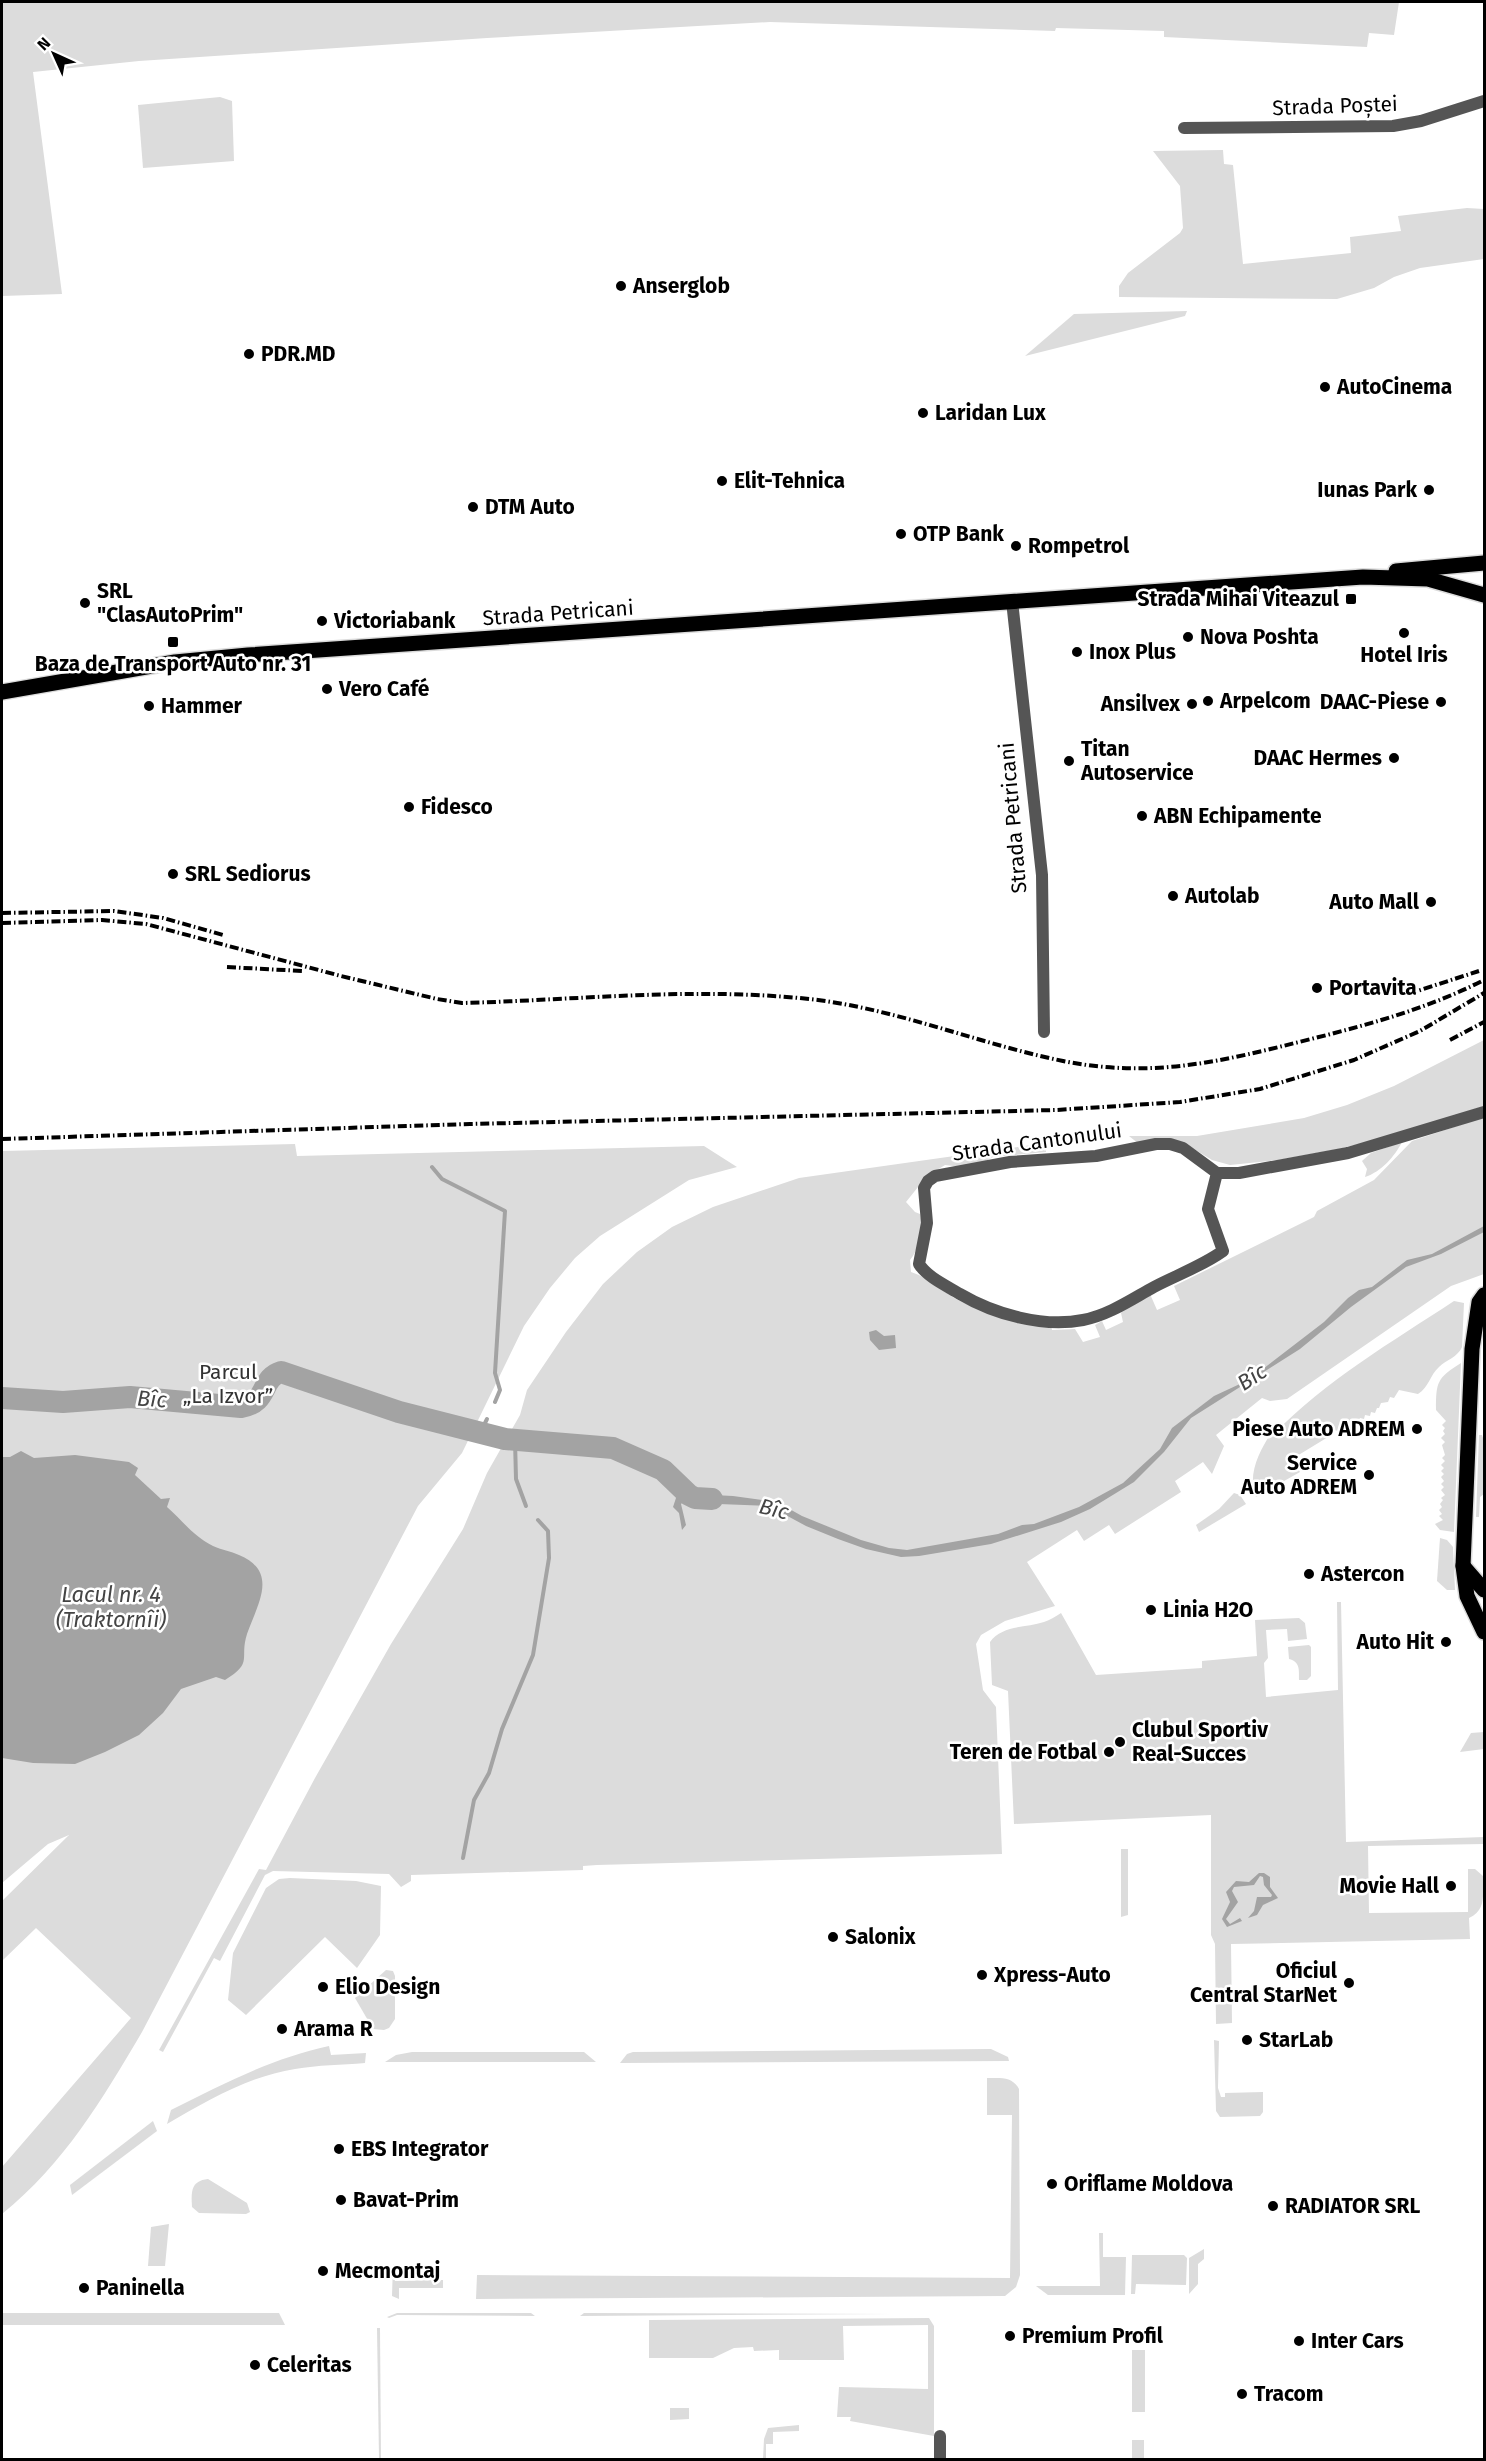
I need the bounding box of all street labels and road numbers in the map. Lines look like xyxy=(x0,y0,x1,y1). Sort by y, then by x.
street label: Strada Poștei xyxy=(1272,91,1398,121)
street label: Strada Petricani xyxy=(482,595,634,631)
street label: Strada Petricani xyxy=(993,741,1033,895)
street label: Strada Cantonului xyxy=(951,1117,1123,1167)

